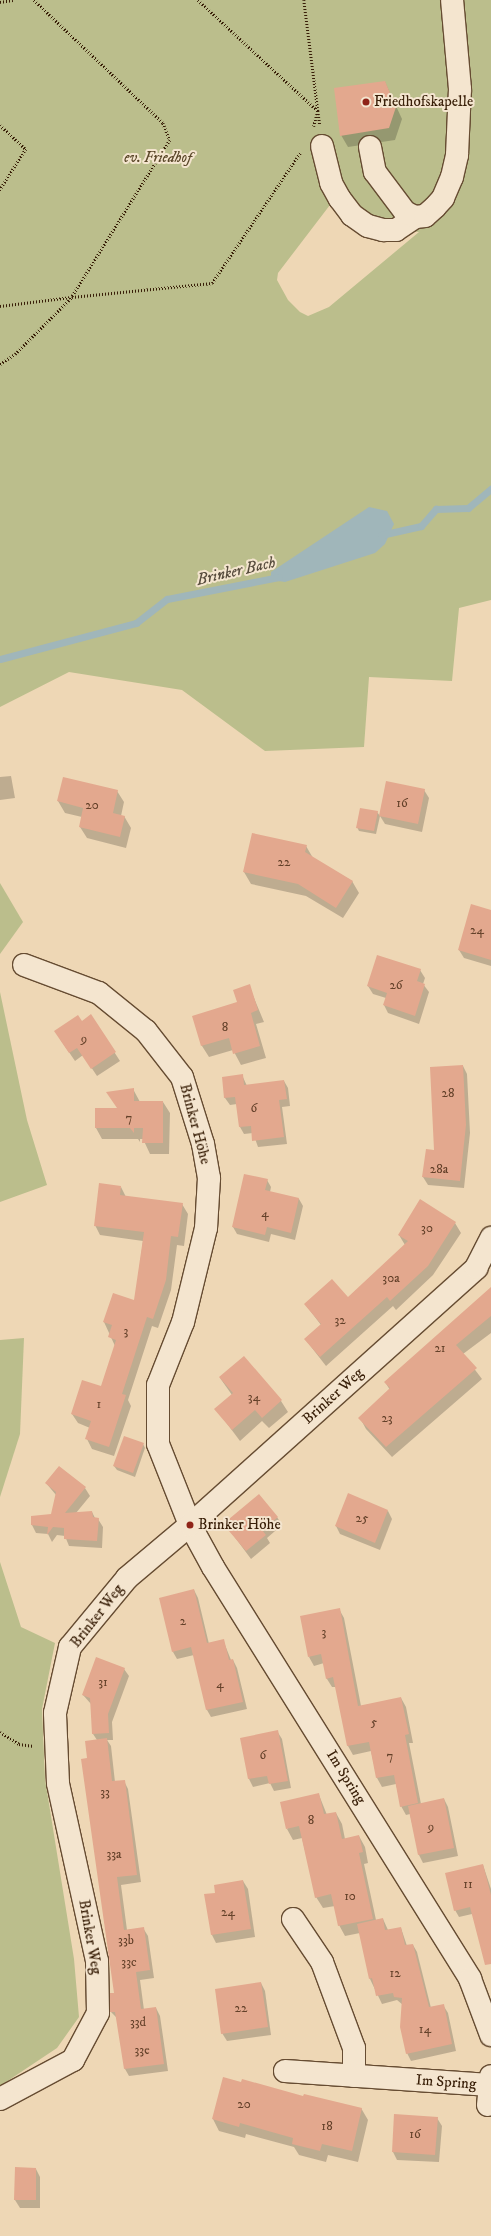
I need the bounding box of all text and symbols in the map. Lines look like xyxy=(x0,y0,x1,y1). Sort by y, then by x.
place label: Friedhofskapelle xyxy=(374,93,473,111)
marker: Friedhofskapelle xyxy=(361,97,371,107)
park label: ev. Friedhof xyxy=(124,149,192,167)
water label: Brinker Bach xyxy=(195,553,277,589)
house number: 16 xyxy=(396,795,408,811)
house number: 20 xyxy=(85,797,99,813)
house number: 22 xyxy=(278,854,290,870)
house number: 24 xyxy=(470,922,484,938)
house number: 26 xyxy=(389,977,403,993)
house number: 8 xyxy=(222,1019,228,1035)
house number: 9 xyxy=(81,1031,87,1047)
street label: Brinker Höhe xyxy=(176,1082,214,1166)
house number: 28 xyxy=(442,1085,454,1101)
house number: 6 xyxy=(251,1100,257,1116)
house number: 7 xyxy=(126,1110,132,1126)
house number: 28a xyxy=(430,1161,448,1177)
house number: 4 xyxy=(261,1205,269,1221)
house number: 30 xyxy=(421,1220,433,1236)
house number: 30a xyxy=(382,1270,400,1286)
house number: 32 xyxy=(334,1312,346,1328)
house number: 3 xyxy=(124,1323,128,1339)
house number: 21 xyxy=(434,1340,446,1356)
street label: Brinker Weg xyxy=(299,1364,367,1428)
house number: 34 xyxy=(248,1389,260,1405)
house number: 1 xyxy=(97,1396,101,1412)
house number: 23 xyxy=(381,1410,393,1426)
house number: 25 xyxy=(356,1510,368,1526)
place label: Brinker Höhe xyxy=(198,1516,281,1534)
marker: Brinker Höhe xyxy=(185,1520,195,1530)
street label: Brinker Weg xyxy=(67,1581,127,1651)
house number: 2 xyxy=(180,1613,186,1629)
house number: 3 xyxy=(322,1624,326,1640)
house number: 31 xyxy=(98,1674,108,1690)
house number: 4 xyxy=(216,1676,224,1692)
house number: 5 xyxy=(371,1714,377,1730)
house number: 6 xyxy=(260,1747,266,1763)
street label: Im Spring xyxy=(322,1747,370,1807)
house number: 7 xyxy=(387,1748,393,1764)
house number: 33 xyxy=(100,1784,110,1800)
house number: 8 xyxy=(308,1812,314,1828)
house number: 9 xyxy=(428,1819,434,1835)
house number: 33a xyxy=(106,1846,122,1862)
house number: 11 xyxy=(463,1876,473,1892)
house number: 10 xyxy=(344,1888,356,1904)
street label: Brinker Weg xyxy=(75,1898,105,1976)
house number: 24 xyxy=(221,1904,235,1920)
house number: 33b xyxy=(118,1932,134,1948)
house number: 33c xyxy=(121,1954,137,1970)
house number: 12 xyxy=(389,1965,401,1981)
house number: 22 xyxy=(235,2000,247,2016)
house number: 33d xyxy=(130,2014,146,2030)
house number: 14 xyxy=(419,2021,431,2037)
house number: 33e xyxy=(134,2042,150,2058)
street label: Im Spring xyxy=(415,2071,477,2093)
house number: 20 xyxy=(237,2096,251,2112)
house number: 18 xyxy=(321,2118,333,2134)
house number: 16 xyxy=(409,2126,421,2142)

